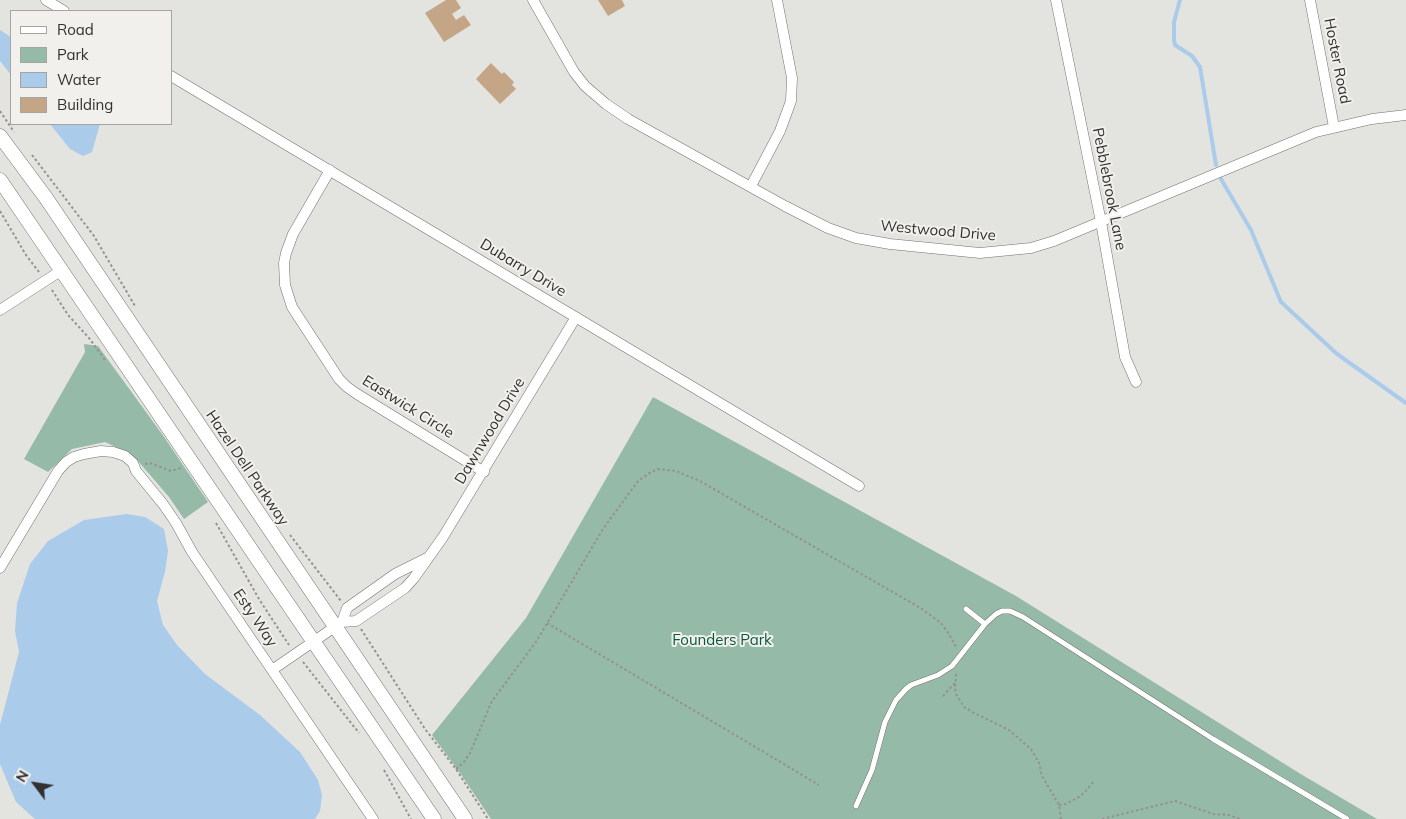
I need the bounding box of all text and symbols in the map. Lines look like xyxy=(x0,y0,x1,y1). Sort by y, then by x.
legend xyxy=(10,10,172,125)
street label: Hoster Road xyxy=(1320,17,1354,105)
text: Road xyxy=(57,20,94,39)
text: Park xyxy=(57,45,89,64)
text: Water xyxy=(57,70,101,89)
text: Building xyxy=(57,95,113,114)
street label: Pebblebrook Lane xyxy=(1088,126,1130,252)
street label: Westwood Drive xyxy=(879,217,997,245)
street label: Dubarry Drive xyxy=(477,235,569,301)
street label: Eastwick Circle xyxy=(359,372,457,442)
street label: Dawnwood Drive xyxy=(451,374,529,488)
street label: Hazel Dell Parkway xyxy=(202,407,292,529)
street label: Esty Way xyxy=(229,586,281,650)
park label: Founders Park xyxy=(672,631,772,649)
north arrow xyxy=(10,759,60,809)
text: N xyxy=(12,767,33,785)

